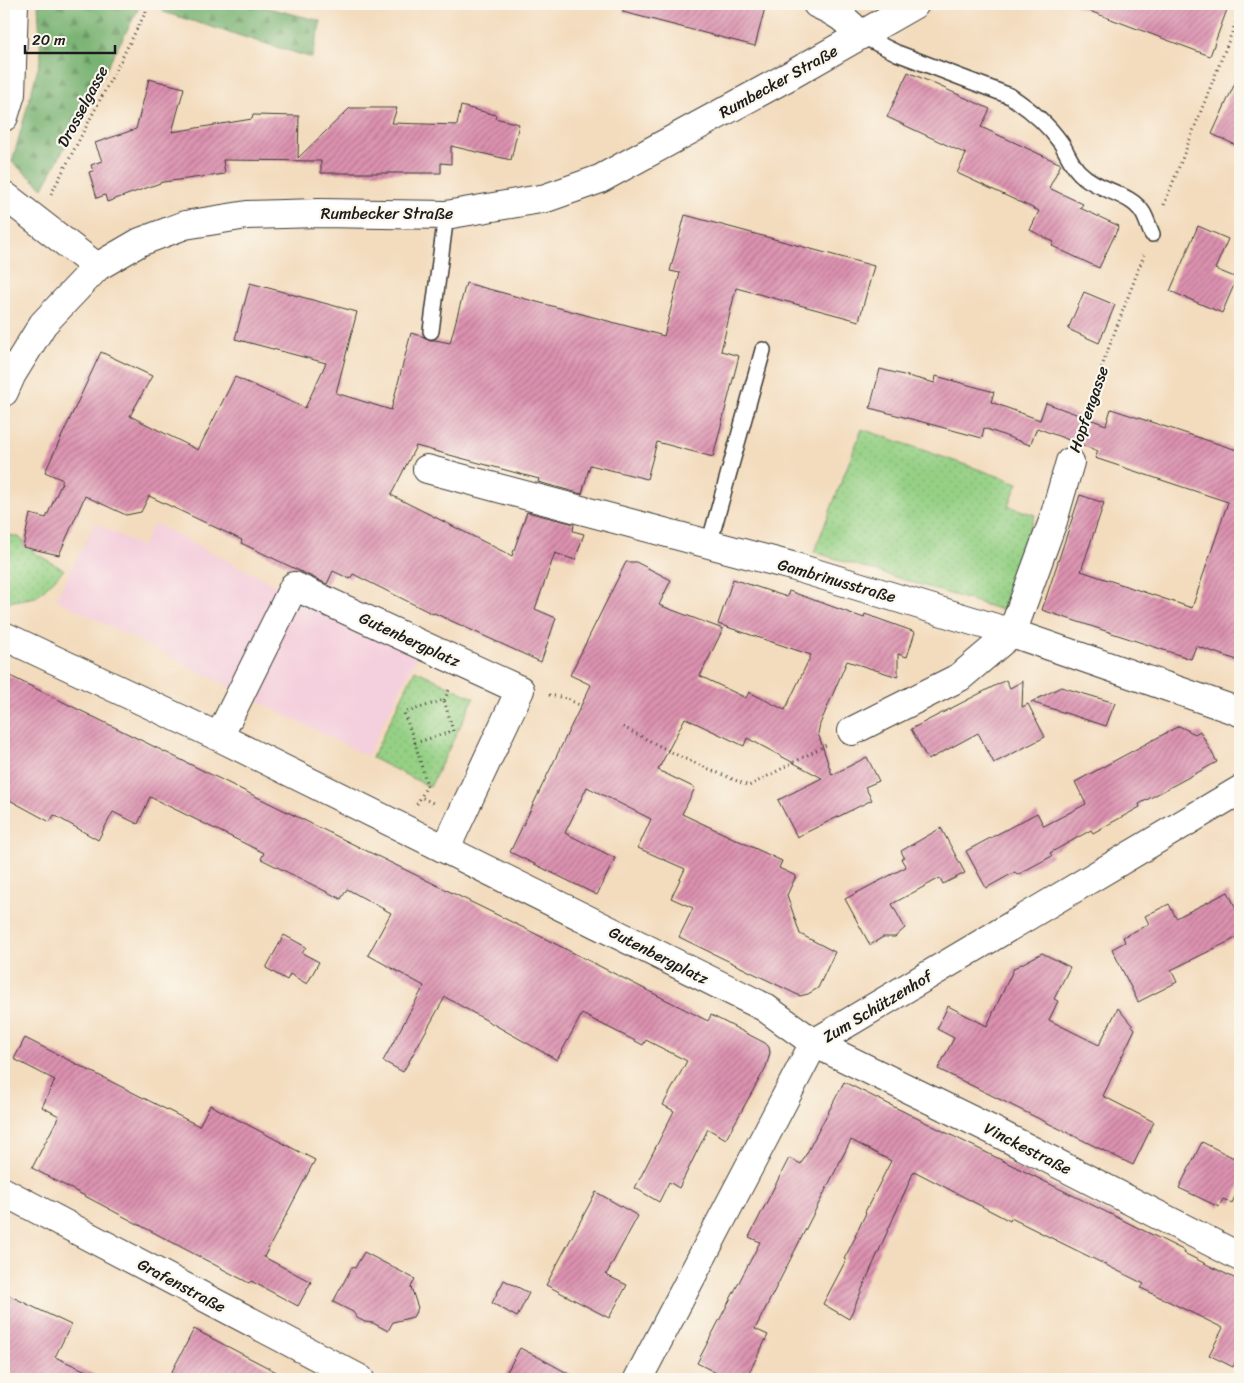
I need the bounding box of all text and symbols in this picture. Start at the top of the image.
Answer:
scale bar [25,22,115,54]
text: 20 m [32,27,66,53]
street label: Rumbecker Straße [713,37,843,126]
street label: Drosselgasse [49,60,116,152]
street label: Rumbecker Straße [321,199,453,228]
street label: Hopfengasse [1060,362,1117,456]
street label: Gambrinusstraße [774,550,899,611]
street label: Gutenbergplatz [354,603,466,676]
street label: Gutenbergplatz [604,918,714,993]
street label: Zum Schützenhof [817,961,939,1051]
street label: Vinckestraße [979,1114,1077,1183]
street label: Grafenstraße [132,1250,231,1321]

